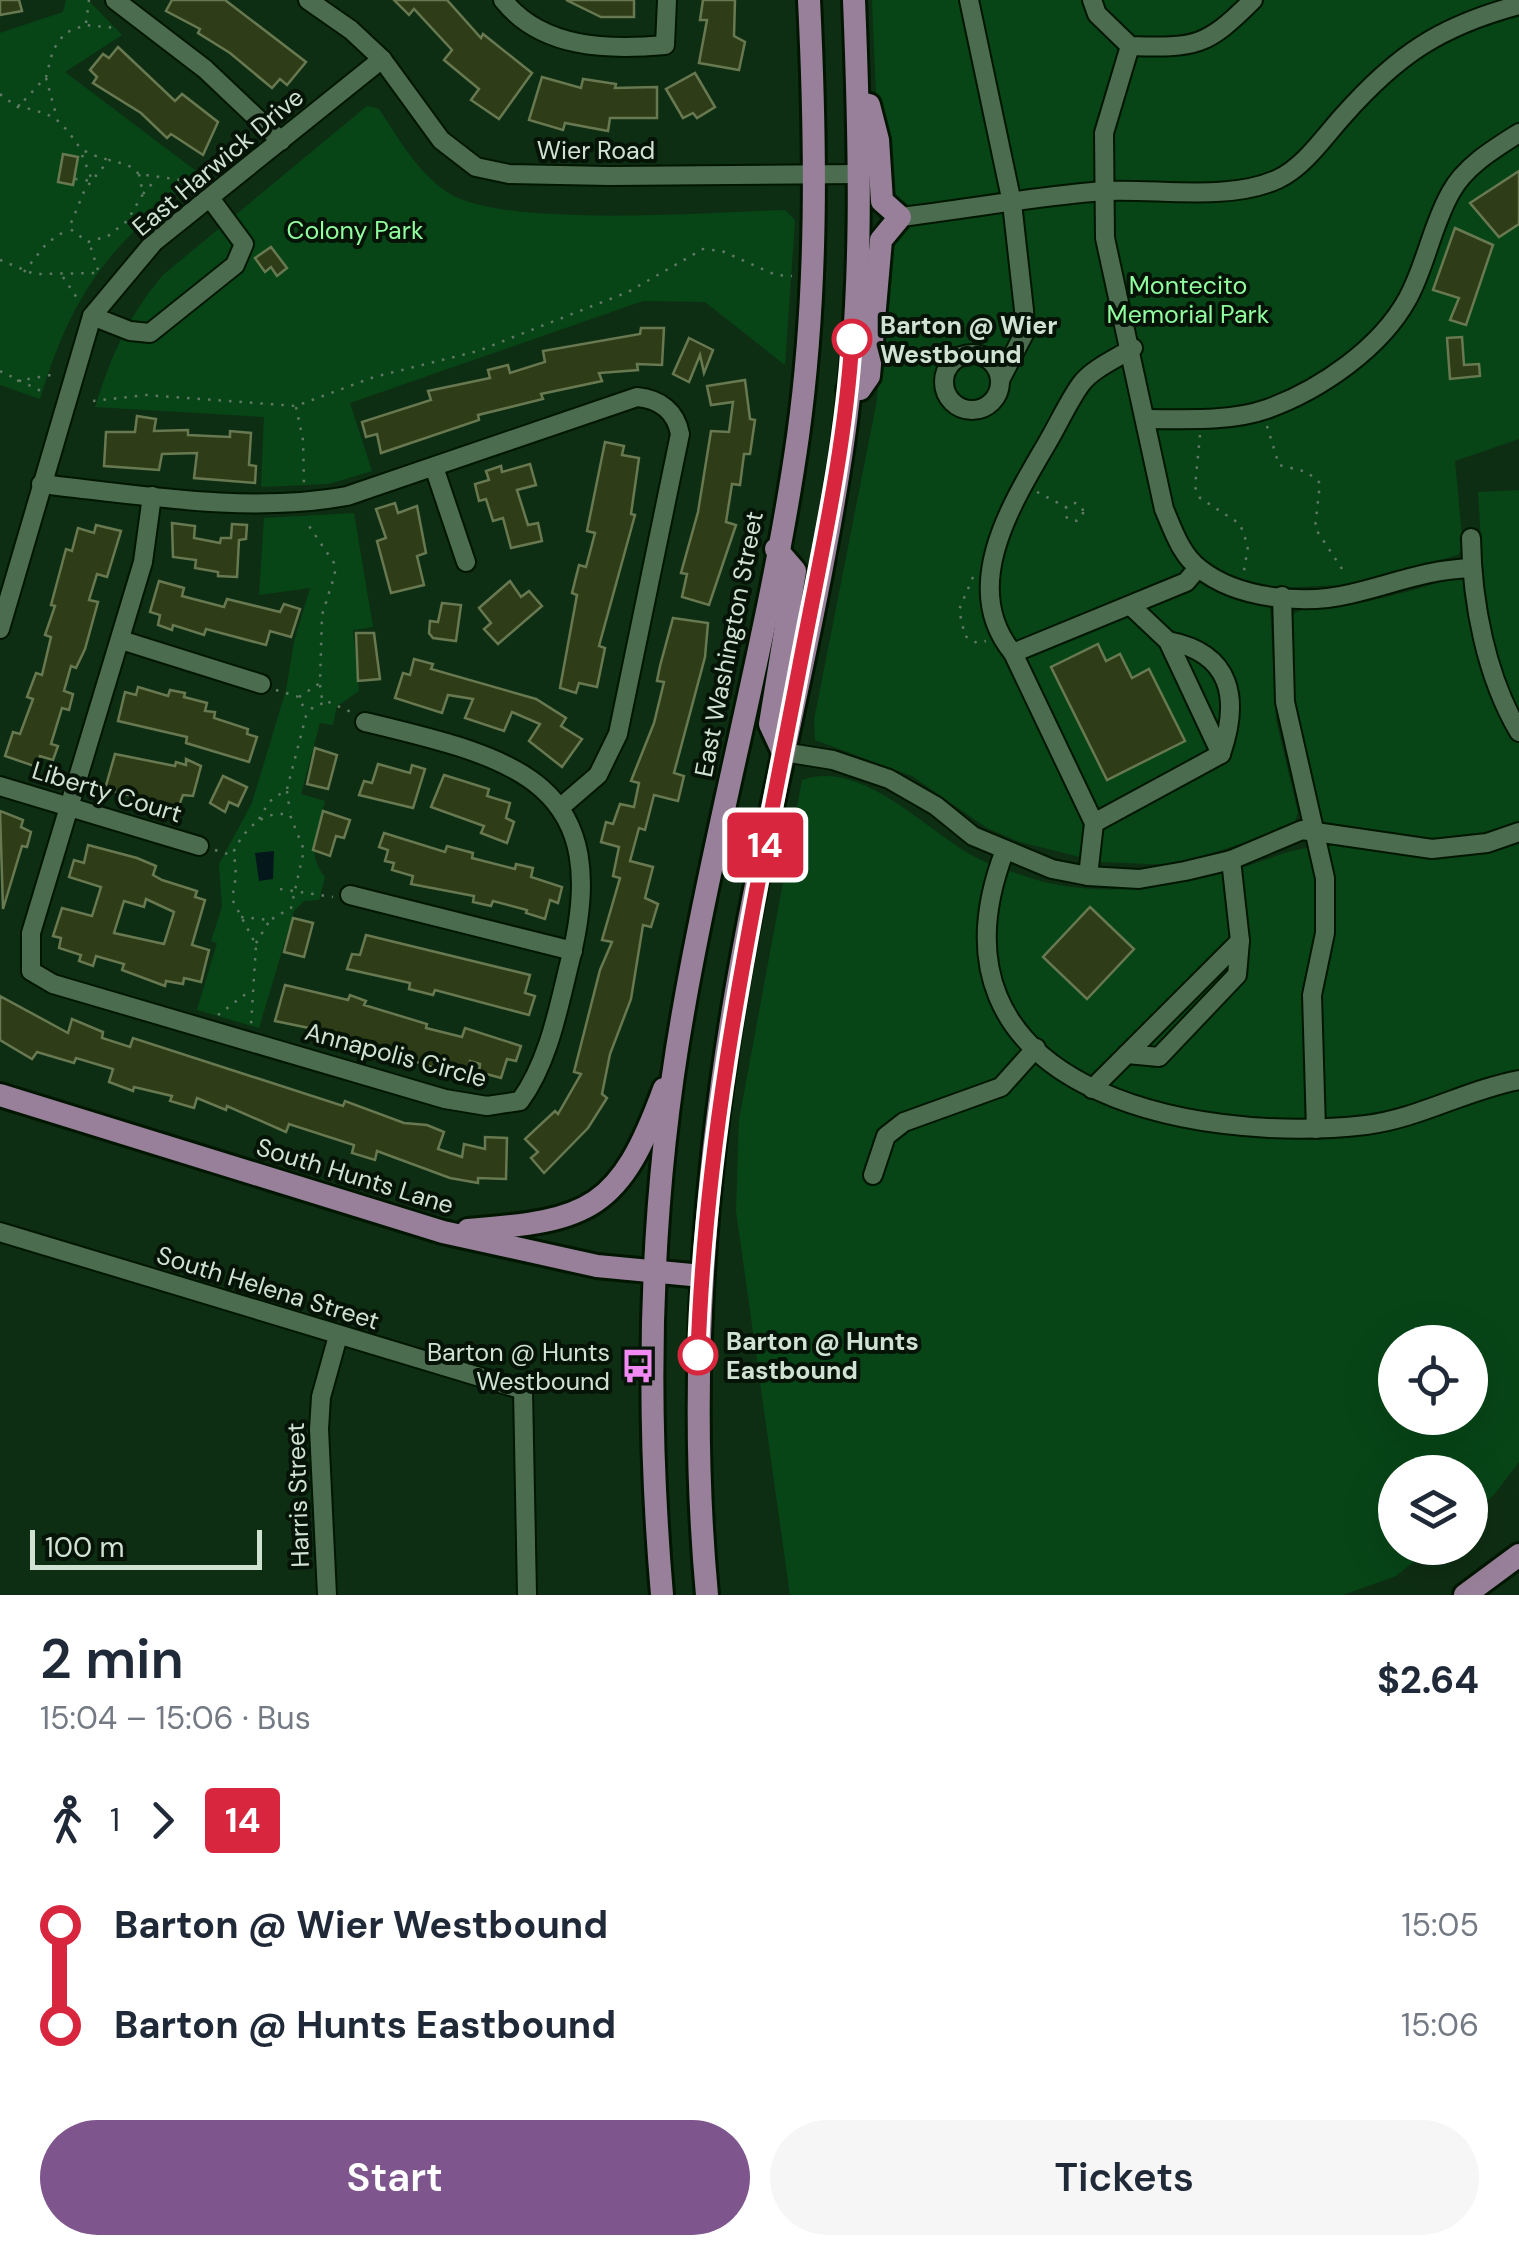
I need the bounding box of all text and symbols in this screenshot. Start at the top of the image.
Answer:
street label: East Harwick Drive [125,81,311,243]
street label: Wier Road [537,134,655,167]
park label: Colony Park [286,214,424,247]
park label: Montecito Memorial Park [1107,269,1270,331]
place label: Barton @ Wier Westbound [880,309,1057,371]
marker: Barton @ Wier Westbound [833,320,871,358]
street label: East Washington Street [687,508,771,780]
street label: Liberty Court [28,754,186,830]
line badge: 14 [720,812,810,878]
text: 14 [747,822,783,868]
street label: Annapolis Circle [301,1015,491,1095]
street label: South Hunts Lane [252,1130,458,1222]
street label: South Helena Street [153,1238,383,1338]
place label: Barton @ Hunts Eastbound [726,1325,919,1387]
map controls [1378,1325,1488,1565]
button: locate [1378,1325,1488,1435]
place label: Barton @ Hunts Westbound [427,1336,610,1398]
marker: Barton @ Hunts Eastbound [679,1336,717,1374]
bus stop icon: Barton @ Hunts Westbound [619,1347,657,1385]
street label: Harris Street [279,1422,317,1568]
button: layers [1378,1455,1488,1565]
scale bar [30,1525,262,1570]
text: 100 m [45,1529,124,1566]
text: 2 min [40,1623,184,1695]
text: $2.64 [1377,1655,1479,1705]
text: 15:04 – 15:06 · Bus [40,1697,311,1739]
icon: walk [40,1793,95,1848]
icon: forward [135,1793,190,1848]
text: 14 [225,1797,260,1843]
text: 1 [110,1799,120,1841]
text: Barton @ Wier Westbound [114,1900,608,1950]
text: 15:05 [1402,1904,1479,1946]
text: Barton @ Hunts Eastbound [114,2000,616,2050]
text: 15:06 [1401,2004,1479,2046]
button: Start [40,2120,750,2235]
button: Tickets [770,2120,1479,2235]

